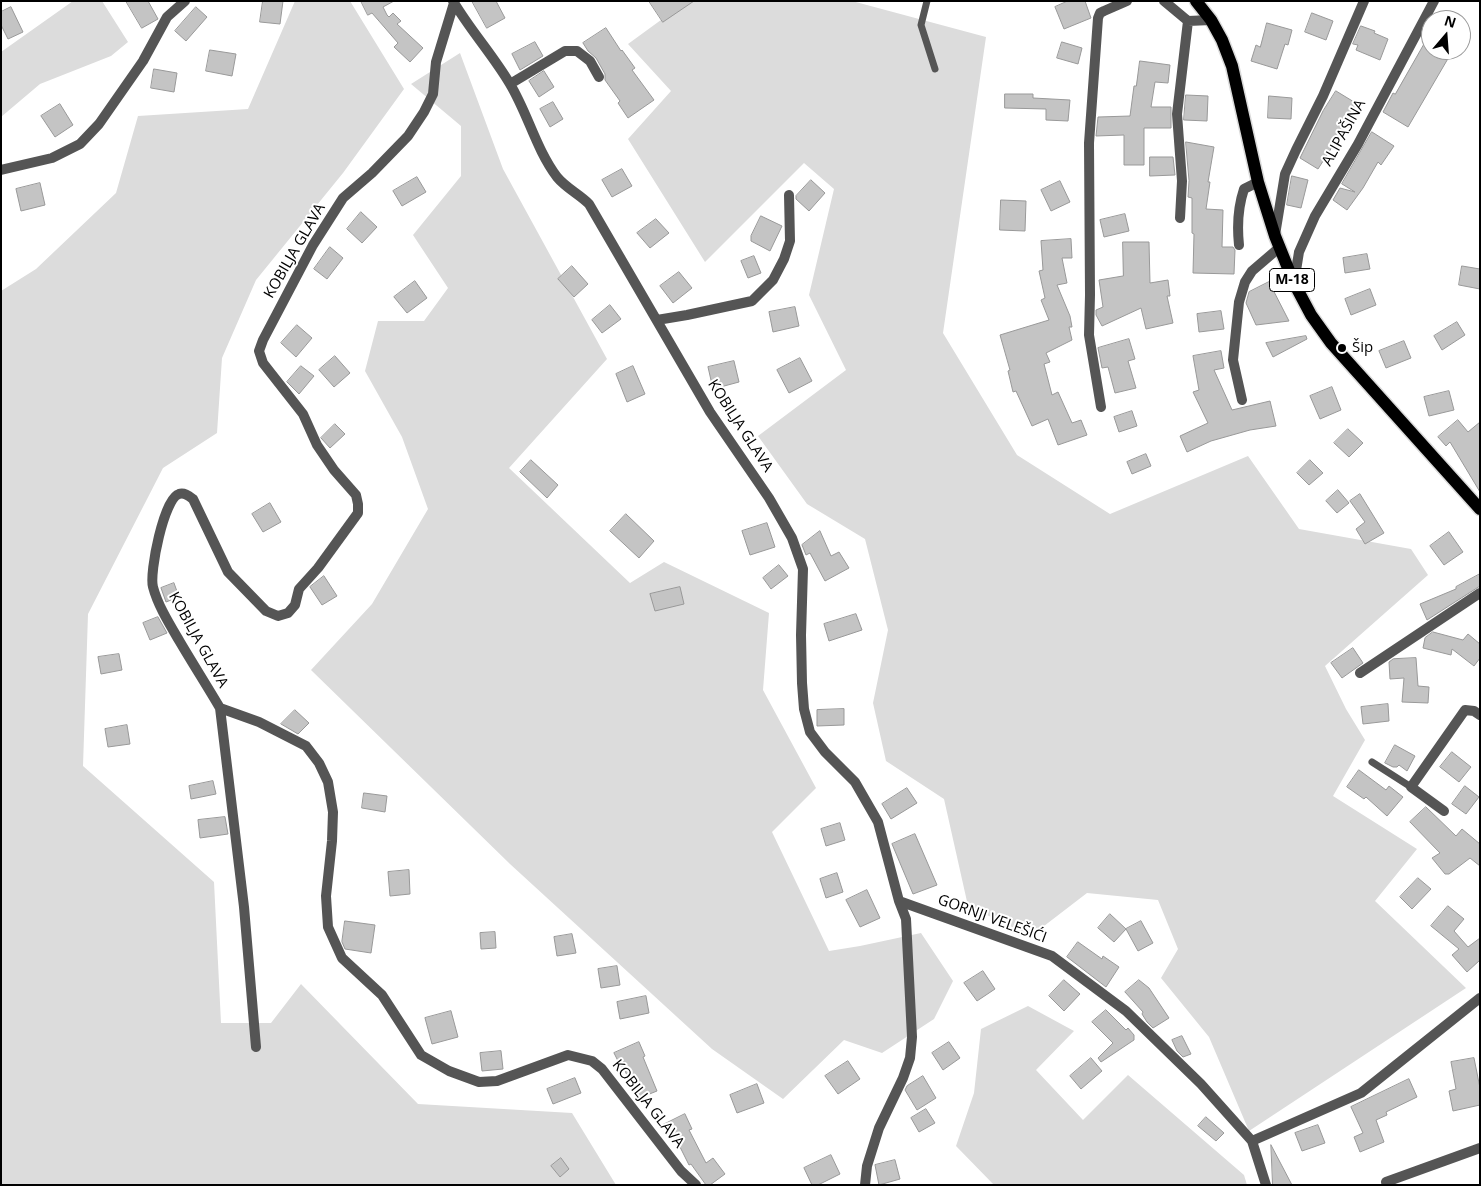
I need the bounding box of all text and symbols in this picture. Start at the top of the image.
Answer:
north arrow [1421,10,1471,60]
text: N [1442,10,1459,32]
street label: ALIPAŠINA [1318,97,1370,169]
street label: KOBILJA GLAVA [261,200,329,302]
road number: M-18 [1270,268,1314,292]
place label: Šip [1352,339,1373,357]
marker: Šip [1336,342,1348,354]
street label: KOBILJA GLAVA [703,376,777,476]
street label: KOBILJA GLAVA [164,589,232,691]
street label: GORNJI VELEŠIĆI [935,891,1049,947]
street label: KOBILJA GLAVA [608,1056,688,1152]

